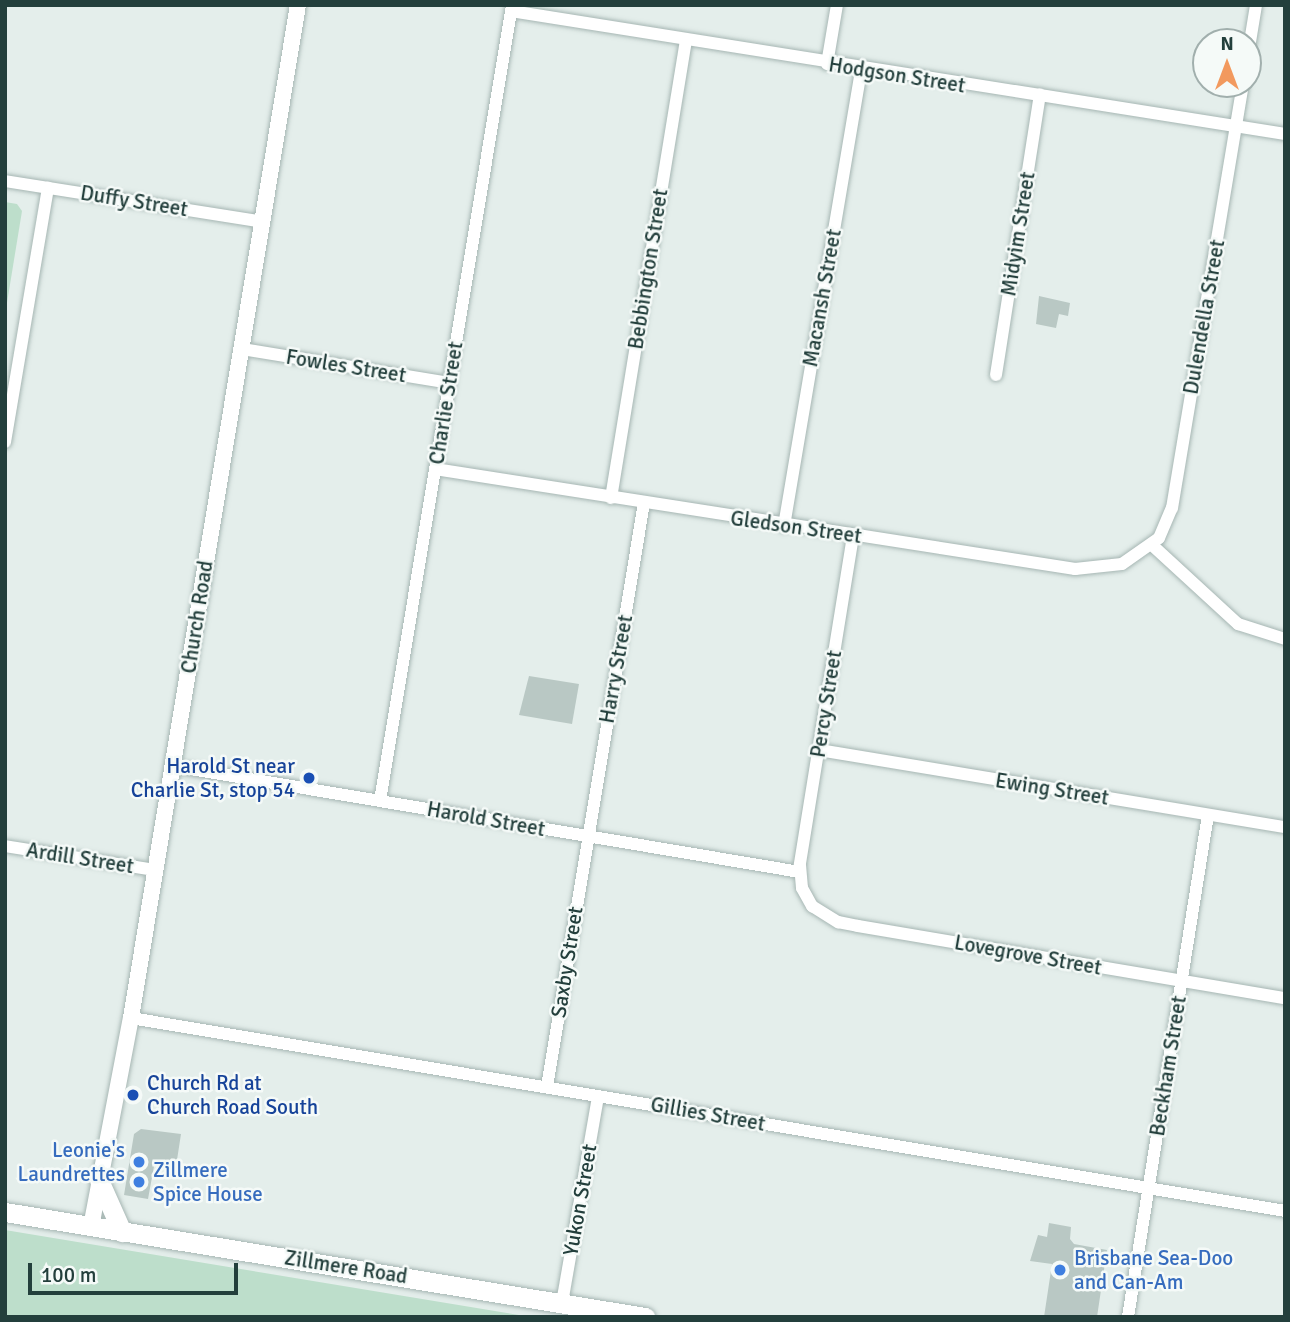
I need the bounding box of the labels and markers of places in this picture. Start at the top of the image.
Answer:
place label: Harold St near Charlie St, stop 54 [131,753,295,803]
marker: Harold St near Charlie St, stop 54 [301,770,317,786]
place label: Church Rd at Church Road South [147,1070,318,1120]
marker: Church Rd at Church Road South [125,1087,141,1103]
place label: Leonie's Laundrettes [17,1137,125,1187]
marker: Leonie's Laundrettes [131,1154,147,1170]
place label: Zillmere Spice House [153,1157,263,1207]
marker: Zillmere Spice House [131,1174,147,1190]
place label: Brisbane Sea-Doo and Can-Am [1074,1245,1233,1295]
marker: Brisbane Sea-Doo and Can-Am [1052,1262,1068,1278]

